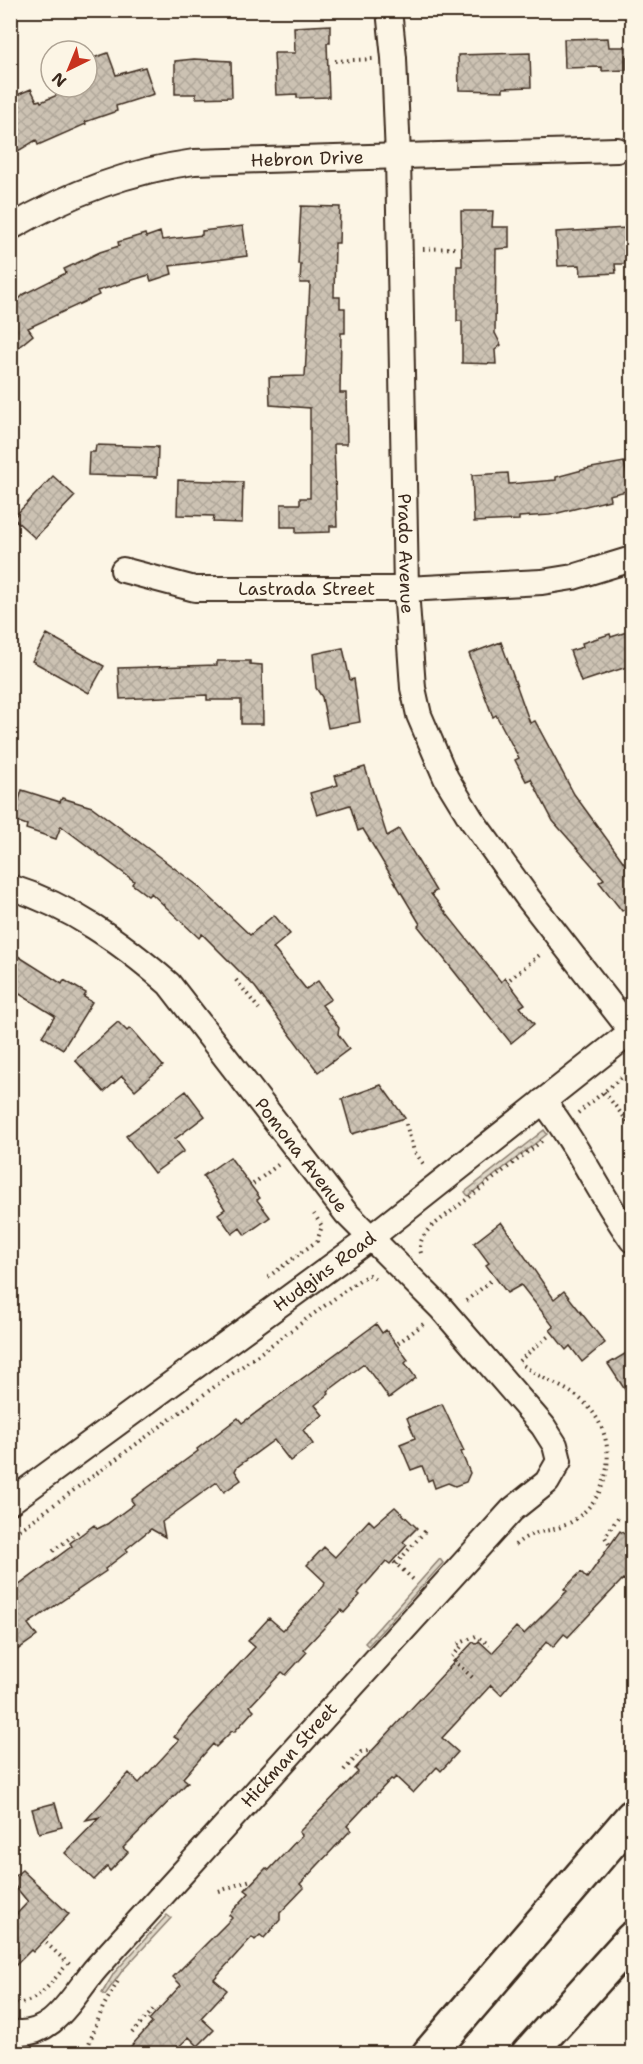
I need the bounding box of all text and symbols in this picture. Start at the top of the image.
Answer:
north arrow [39,39,99,99]
text: N [47,68,71,92]
street label: Hebron Drive [250,145,364,172]
street label: Prado Avenue [392,493,420,615]
street label: Lastrada Street [238,577,375,601]
street label: Pomona Avenue [249,1093,353,1217]
street label: Hudgins Road [268,1226,381,1317]
street label: Hickman Street [236,1697,343,1813]

